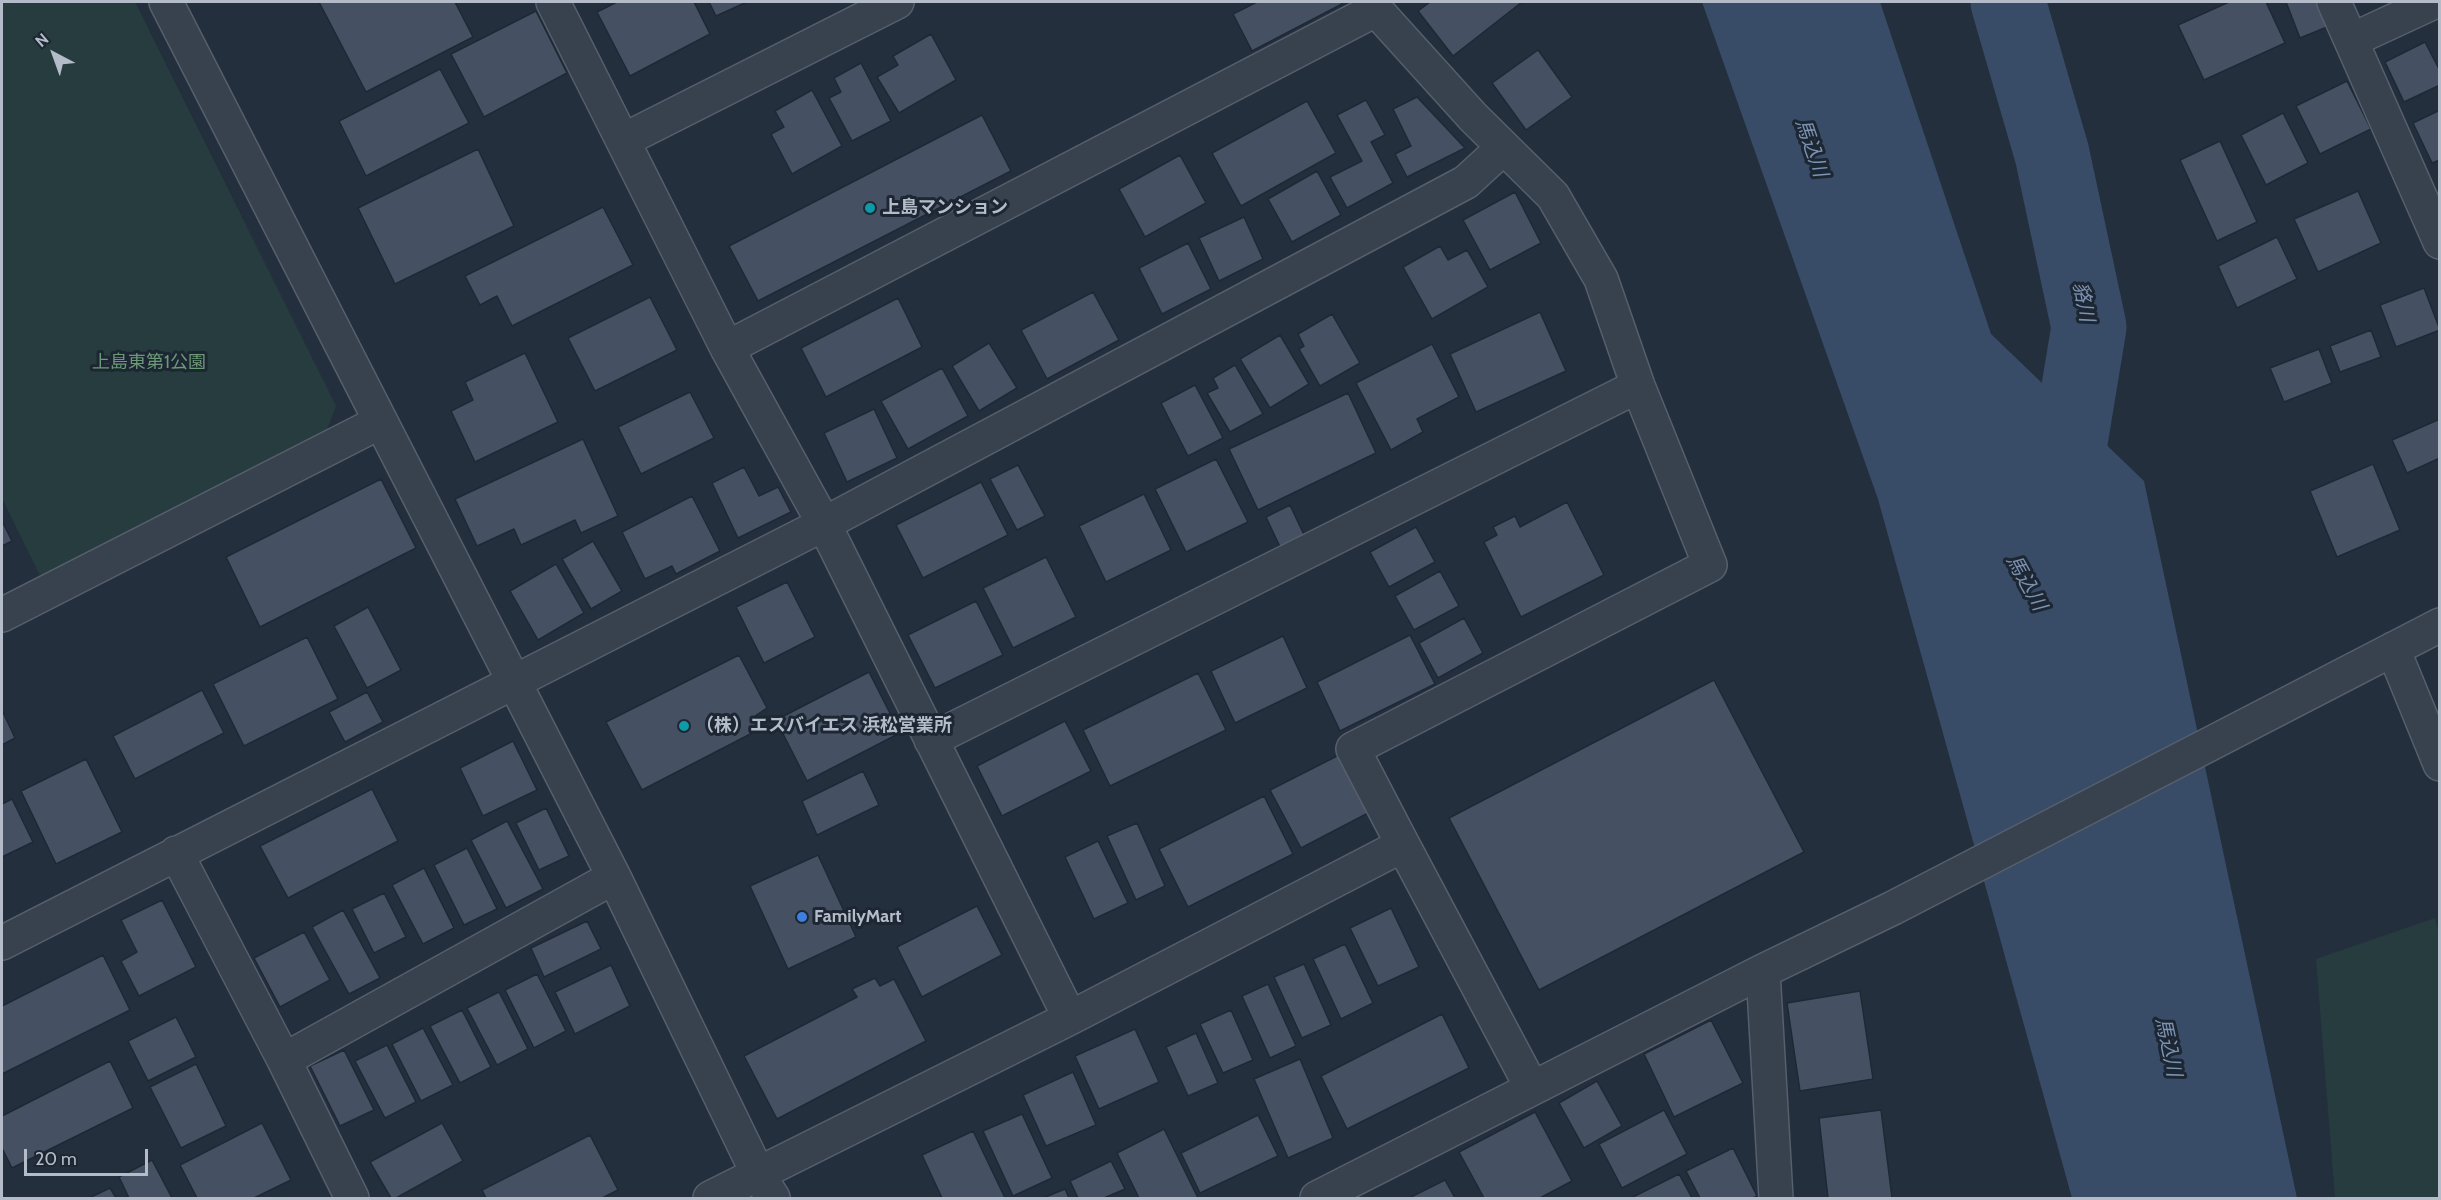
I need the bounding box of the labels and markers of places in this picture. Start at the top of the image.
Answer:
place label: 上島マンション [882,197,1008,219]
marker: 上島マンション [863,201,877,215]
place label: （株）エスバイエス 浜松営業所 [696,715,952,737]
marker: （株）エスバイエス 浜松営業所 [677,719,691,733]
place label: FamilyMart [814,906,901,928]
marker: FamilyMart [795,910,809,924]

